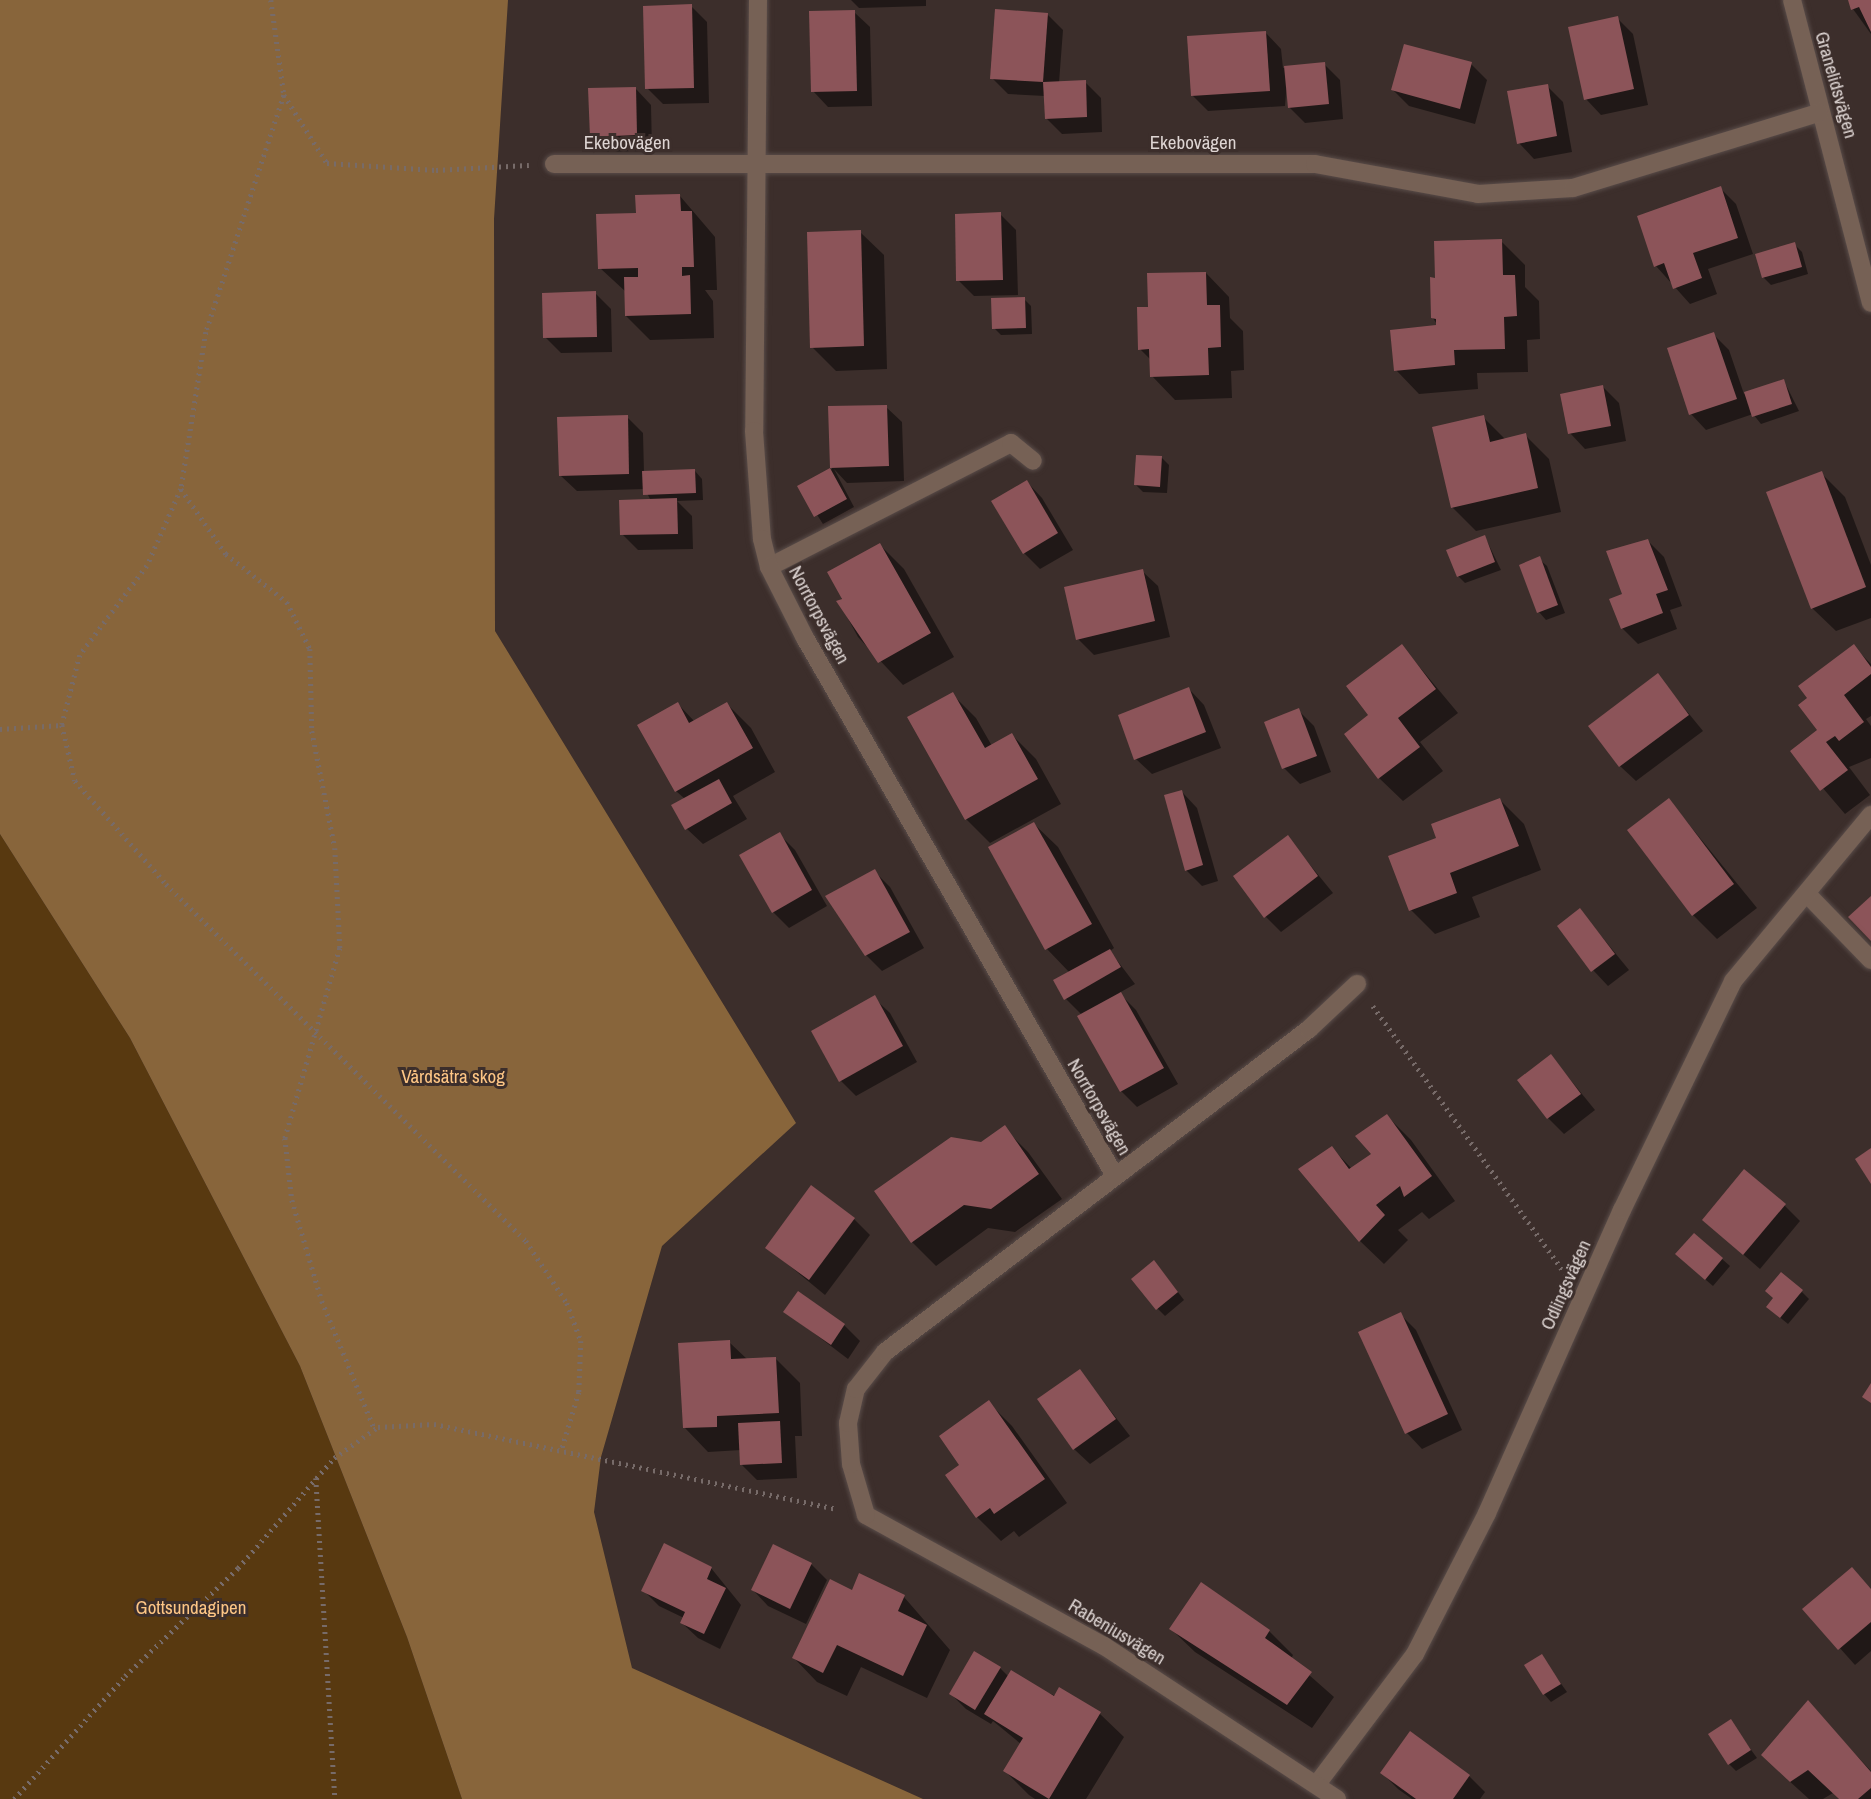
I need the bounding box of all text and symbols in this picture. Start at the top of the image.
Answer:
street label: Granelidsvägen [1810,29,1862,141]
street label: Ekebovägen [584,132,670,154]
street label: Ekebovägen [1150,132,1236,154]
street label: Norrtorpsvägen [784,562,854,668]
street label: Norrtorpsvägen [1062,1055,1136,1159]
park label: Vårdsätra skog [401,1066,505,1088]
street label: Odlingsvägen [1536,1236,1596,1334]
street label: Rabeniusvägen [1064,1594,1170,1670]
park label: Gottsundagipen [136,1597,246,1619]

